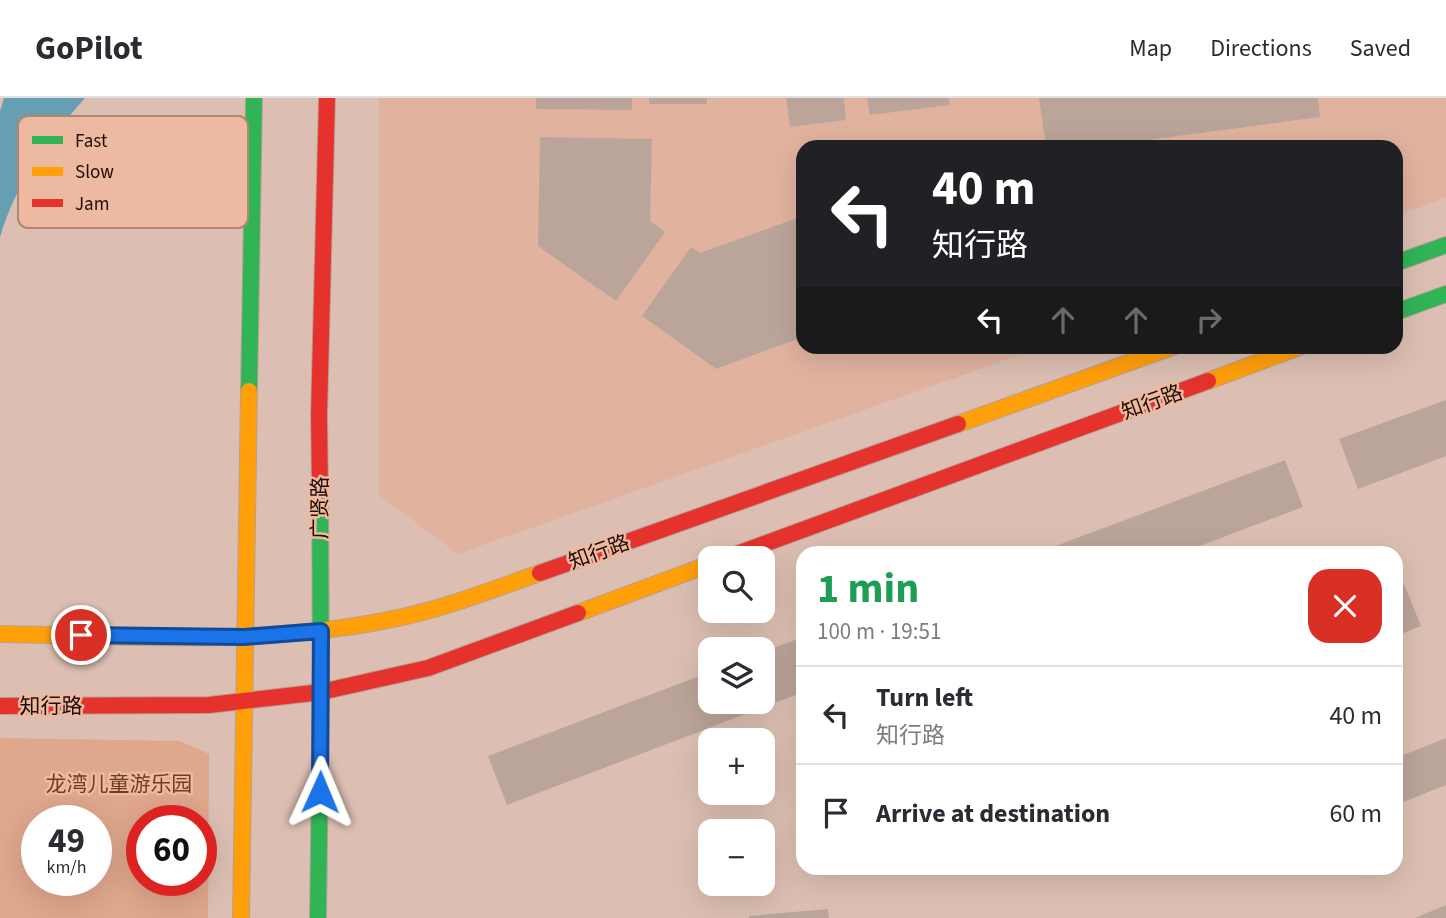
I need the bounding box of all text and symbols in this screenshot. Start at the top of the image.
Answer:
text: GoPilot [35,25,143,72]
text: Map [1129,31,1172,66]
text: Directions [1210,31,1312,66]
text: Saved [1350,31,1411,66]
legend [18,116,248,228]
text: Fast [75,128,108,155]
text: 40 m [932,154,1036,224]
text: Slow [75,159,114,186]
icon: left [817,168,908,259]
text: Jam [75,191,109,218]
text: 知行路 [932,223,1028,269]
icon: left [971,301,1009,339]
icon: ahead [1044,301,1082,339]
icon: ahead [1117,301,1155,339]
icon: right [1190,301,1228,339]
street label: 知行路 [1117,377,1187,427]
street label: 广贤路 [305,477,335,540]
street label: 知行路 [564,527,634,577]
map controls [698,546,775,896]
button: search [698,546,775,623]
text: 1 min [817,559,919,619]
button: close [1308,569,1382,643]
pin [51,605,111,665]
text: 100 m · 19:51 [817,615,941,648]
icon: arrive [62,616,100,654]
button: layers [698,637,775,714]
text: Turn left [876,679,973,716]
street label: 知行路 [20,691,83,721]
icon: left [817,696,855,734]
text: 40 m [1329,697,1382,734]
text: 知行路 [876,719,945,752]
button: + [698,728,775,805]
position arrow [283,755,357,829]
park label: 龙湾儿童游乐园 [46,769,193,799]
icon: arrive [817,794,855,832]
text: Arrive at destination [876,795,1110,832]
text: 60 m [1329,795,1382,832]
speed limit sign: 60 [126,805,217,896]
text: 49 [48,816,85,866]
button: − [698,819,775,896]
text: km/h [47,855,86,880]

